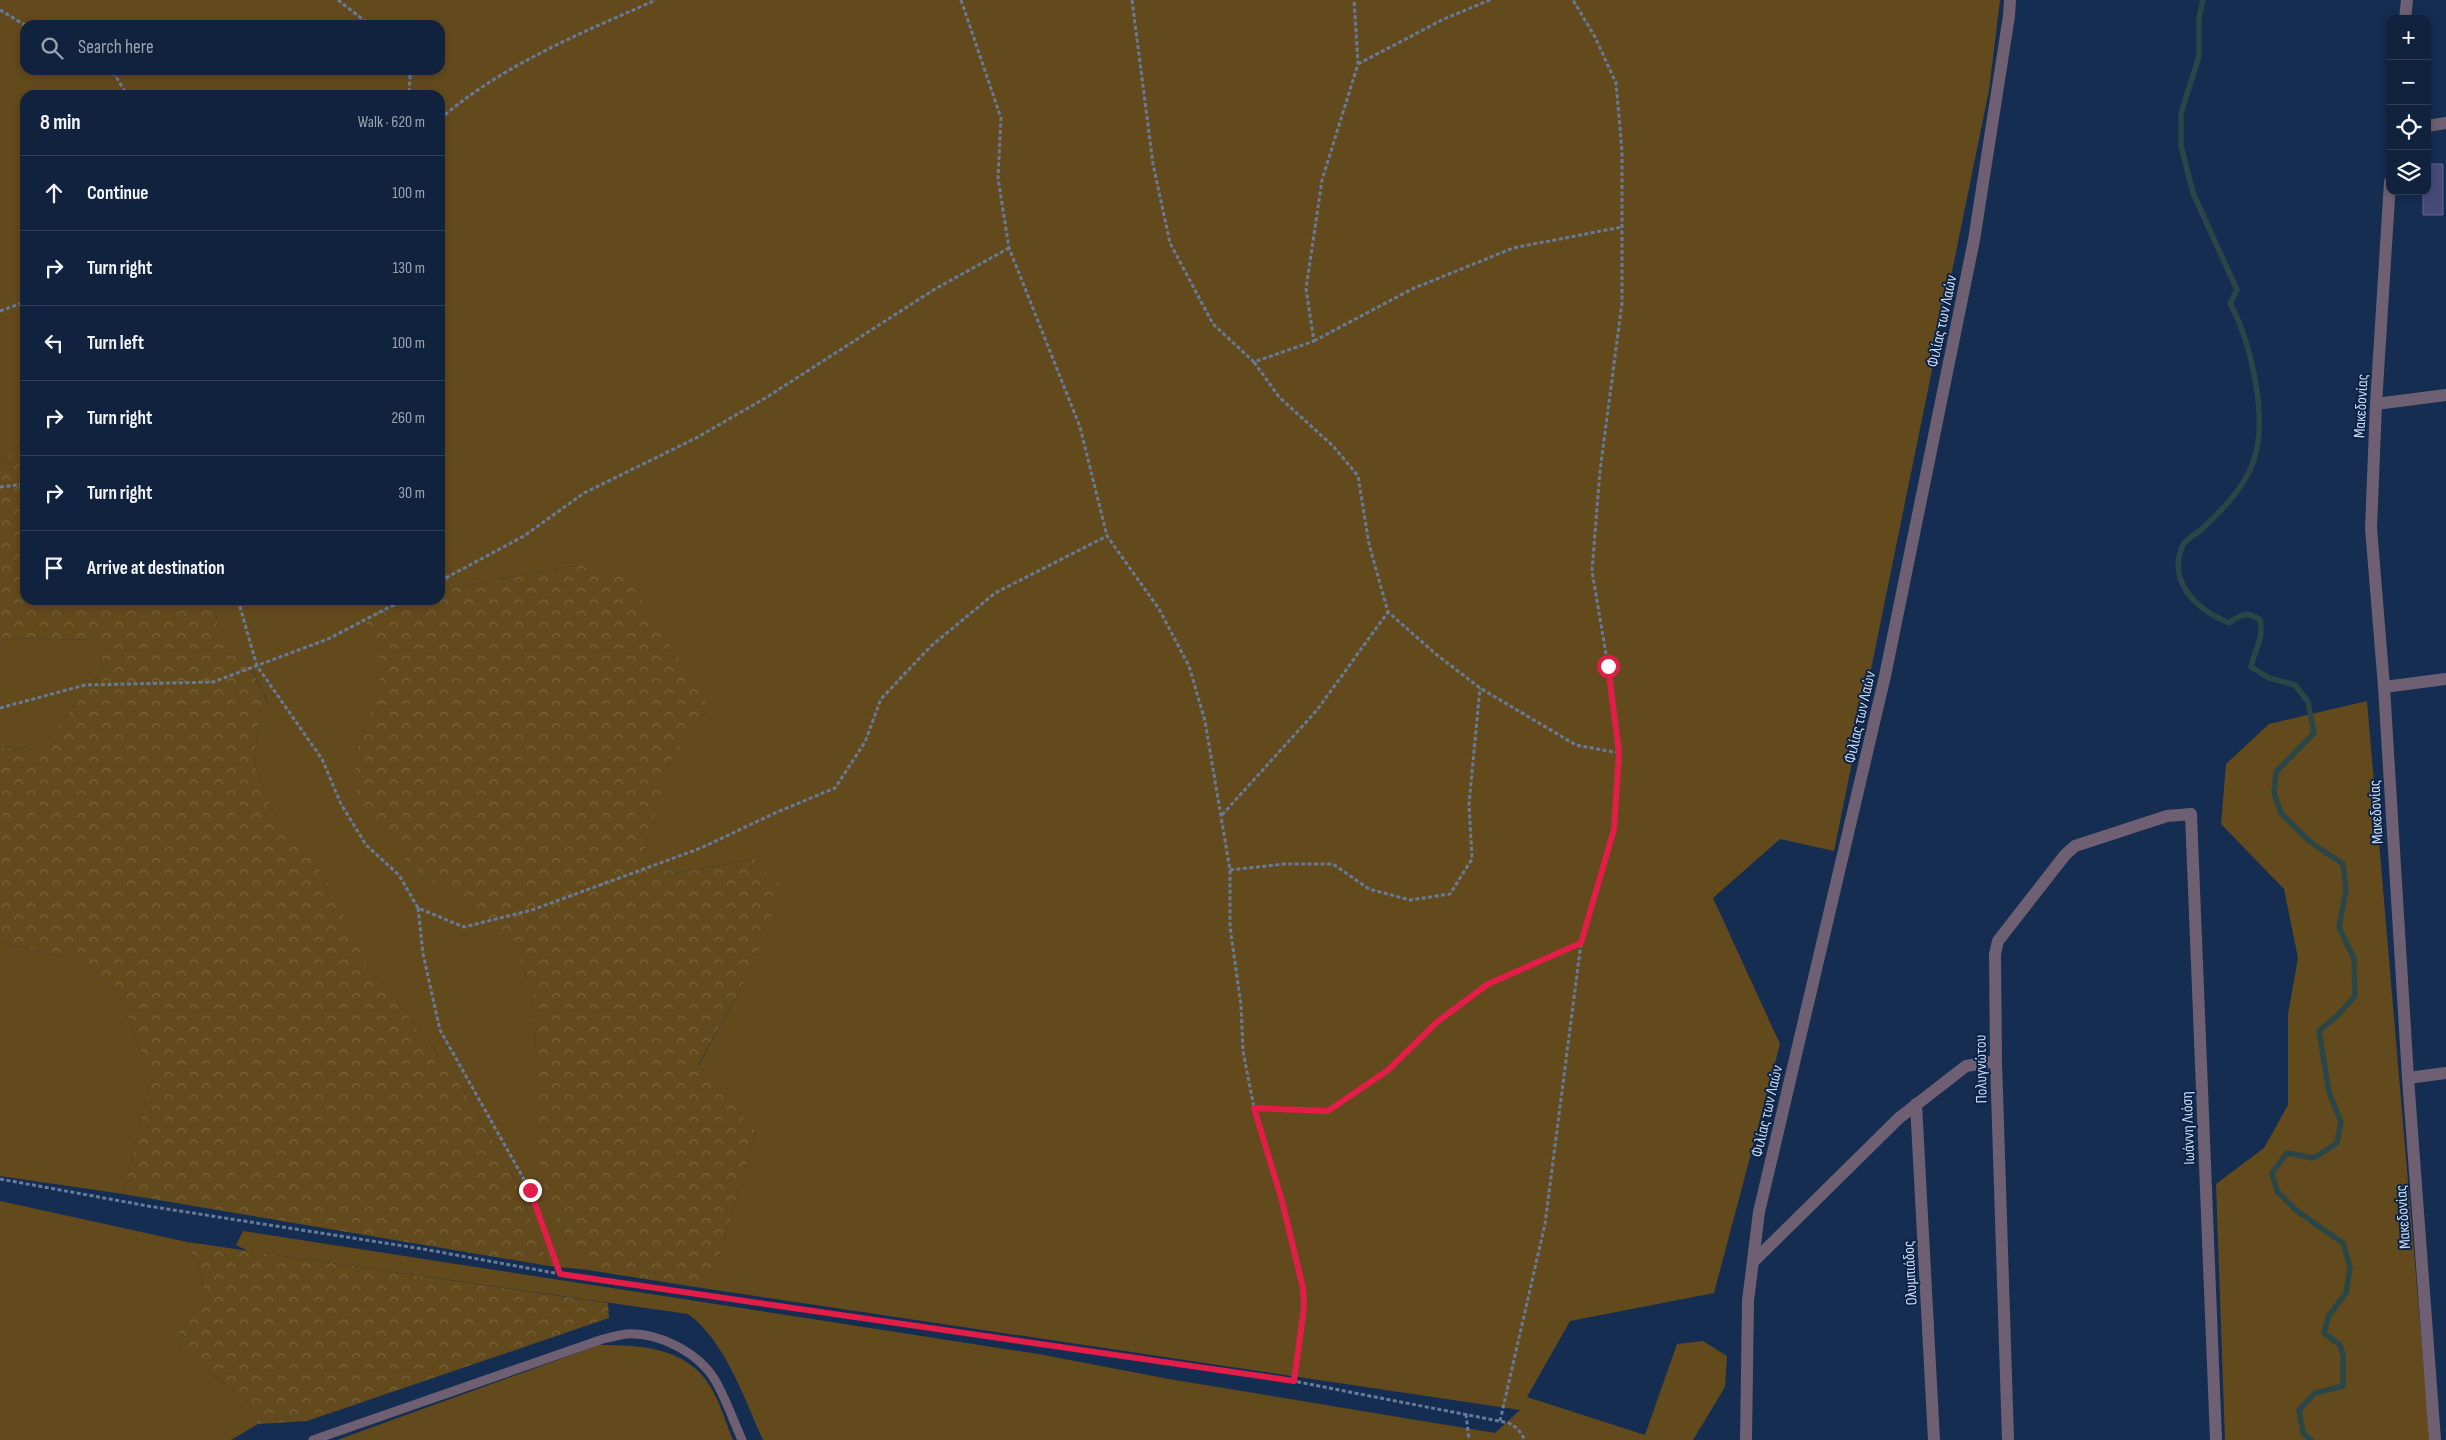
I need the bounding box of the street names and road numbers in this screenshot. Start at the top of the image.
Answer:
street label: Φιλίας των Λαών [1923,273,1962,369]
street label: Μακεδονίας [2350,374,2373,439]
street label: Φιλίας των Λαών [1841,670,1880,765]
street label: Μακεδονίας [2365,779,2388,844]
street label: Πολυγνώτου [1971,1034,1992,1103]
street label: Φιλίας των Λαών [1748,1064,1787,1159]
street label: Ιωάννη Λιόση [2178,1091,2199,1165]
street label: Μακεδονίας [2392,1184,2415,1250]
street label: Ολυμπιάδος [1899,1240,1922,1306]

